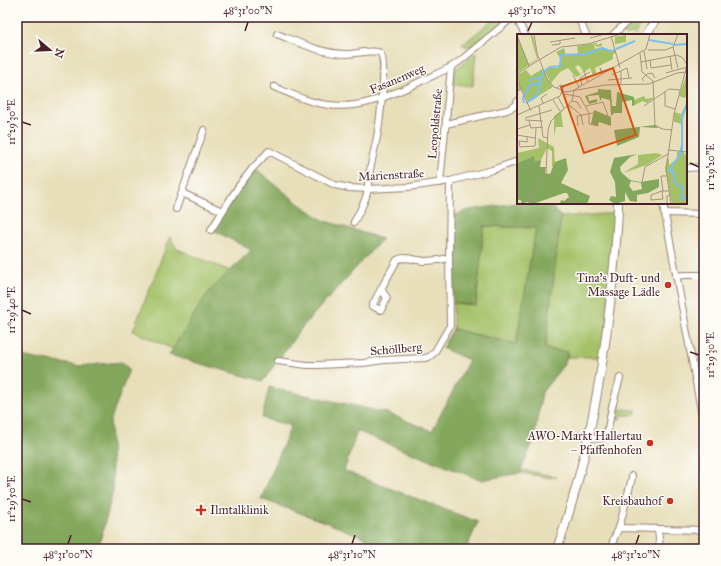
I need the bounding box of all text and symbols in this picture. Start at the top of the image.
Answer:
text: 48°31'00"N [223,5,273,17]
text: 48°31'10"N [508,5,556,17]
north arrow [30,30,70,70]
inset map [517,34,687,204]
text: N [51,47,67,60]
street label: Fasanenweg [367,61,427,98]
street label: Leopoldstraße [425,88,445,160]
text: 11°29'30"E [6,99,18,145]
text: 11°29'20"E [705,144,717,190]
street label: Marienstraße [358,166,424,184]
place label: Tina's Duft- und Massage Lädle [576,271,660,300]
marker: Tina's Duft- und Massage Lädle [663,280,673,290]
text: 11°29'40"E [6,286,18,334]
text: 11°29'30"E [705,332,717,378]
street label: Schöllberg [369,340,423,359]
place label: AWO-Markt Hallertau – Pfaffenhofen [527,429,643,457]
marker: AWO-Markt Hallertau – Pfaffenhofen [645,438,655,448]
text: 11°29'50"E [6,476,18,522]
place label: Kreisbauhof [602,494,664,508]
marker: Kreisbauhof [665,496,675,506]
place label: Ilmtalklinik [210,503,269,517]
marker: Ilmtalklinik [195,504,207,516]
text: 48°31'00"N [43,549,93,561]
text: 48°31'10"N [328,549,376,561]
text: 48°31'20"N [612,549,661,561]

